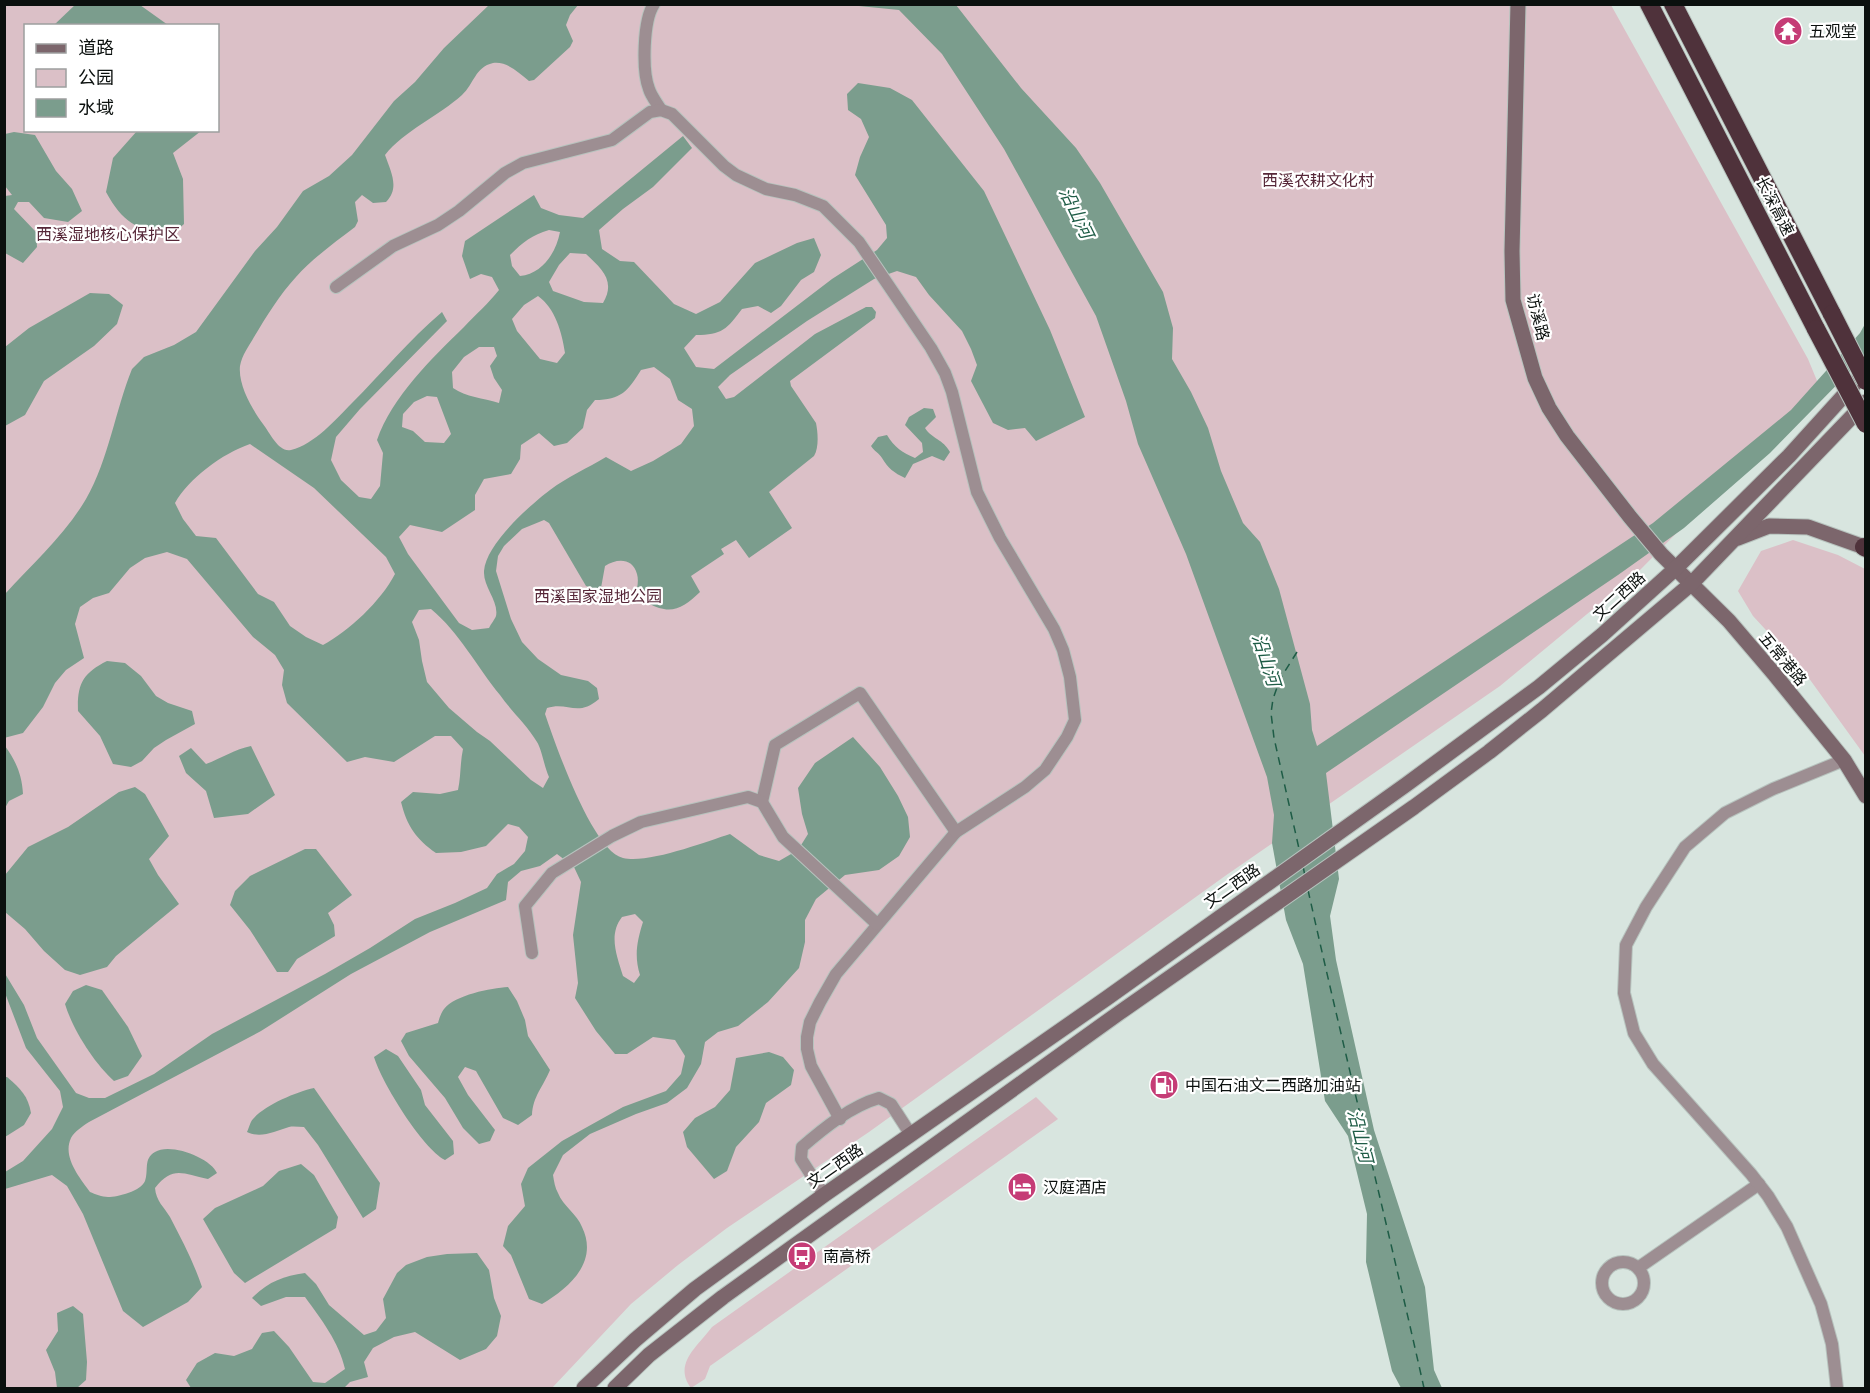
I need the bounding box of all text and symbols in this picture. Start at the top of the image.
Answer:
temple icon: 五观堂 [1772,15,1804,47]
place label: 五观堂 [1809,22,1857,41]
legend [24,24,219,132]
text: 道路 [78,37,114,59]
text: 公园 [78,67,114,89]
text: 水域 [78,97,114,119]
park label: 西溪农耕文化村 [1262,171,1374,190]
street label: 长深高速 [1752,173,1798,239]
water label: 沿山河 [1054,184,1099,245]
park label: 西溪湿地核心保护区 [36,225,180,244]
street label: 访溪路 [1523,291,1553,343]
street label: 文二西路 [1589,568,1649,624]
park label: 西溪国家湿地公园 [534,587,662,606]
street label: 五常港路 [1755,628,1811,690]
water label: 沿山河 [1247,631,1286,692]
street label: 文二西路 [1200,860,1264,912]
fuel station icon: 中国石油文二西路加油站 [1148,1069,1180,1101]
place label: 中国石油文二西路加油站 [1185,1076,1361,1095]
water label: 沿山河 [1343,1107,1378,1168]
street label: 文二西路 [803,1140,867,1192]
hotel icon: 汉庭酒店 [1006,1171,1038,1203]
place label: 汉庭酒店 [1043,1178,1107,1197]
bus stop icon: 南高桥 [786,1240,818,1272]
place label: 南高桥 [823,1247,871,1266]

